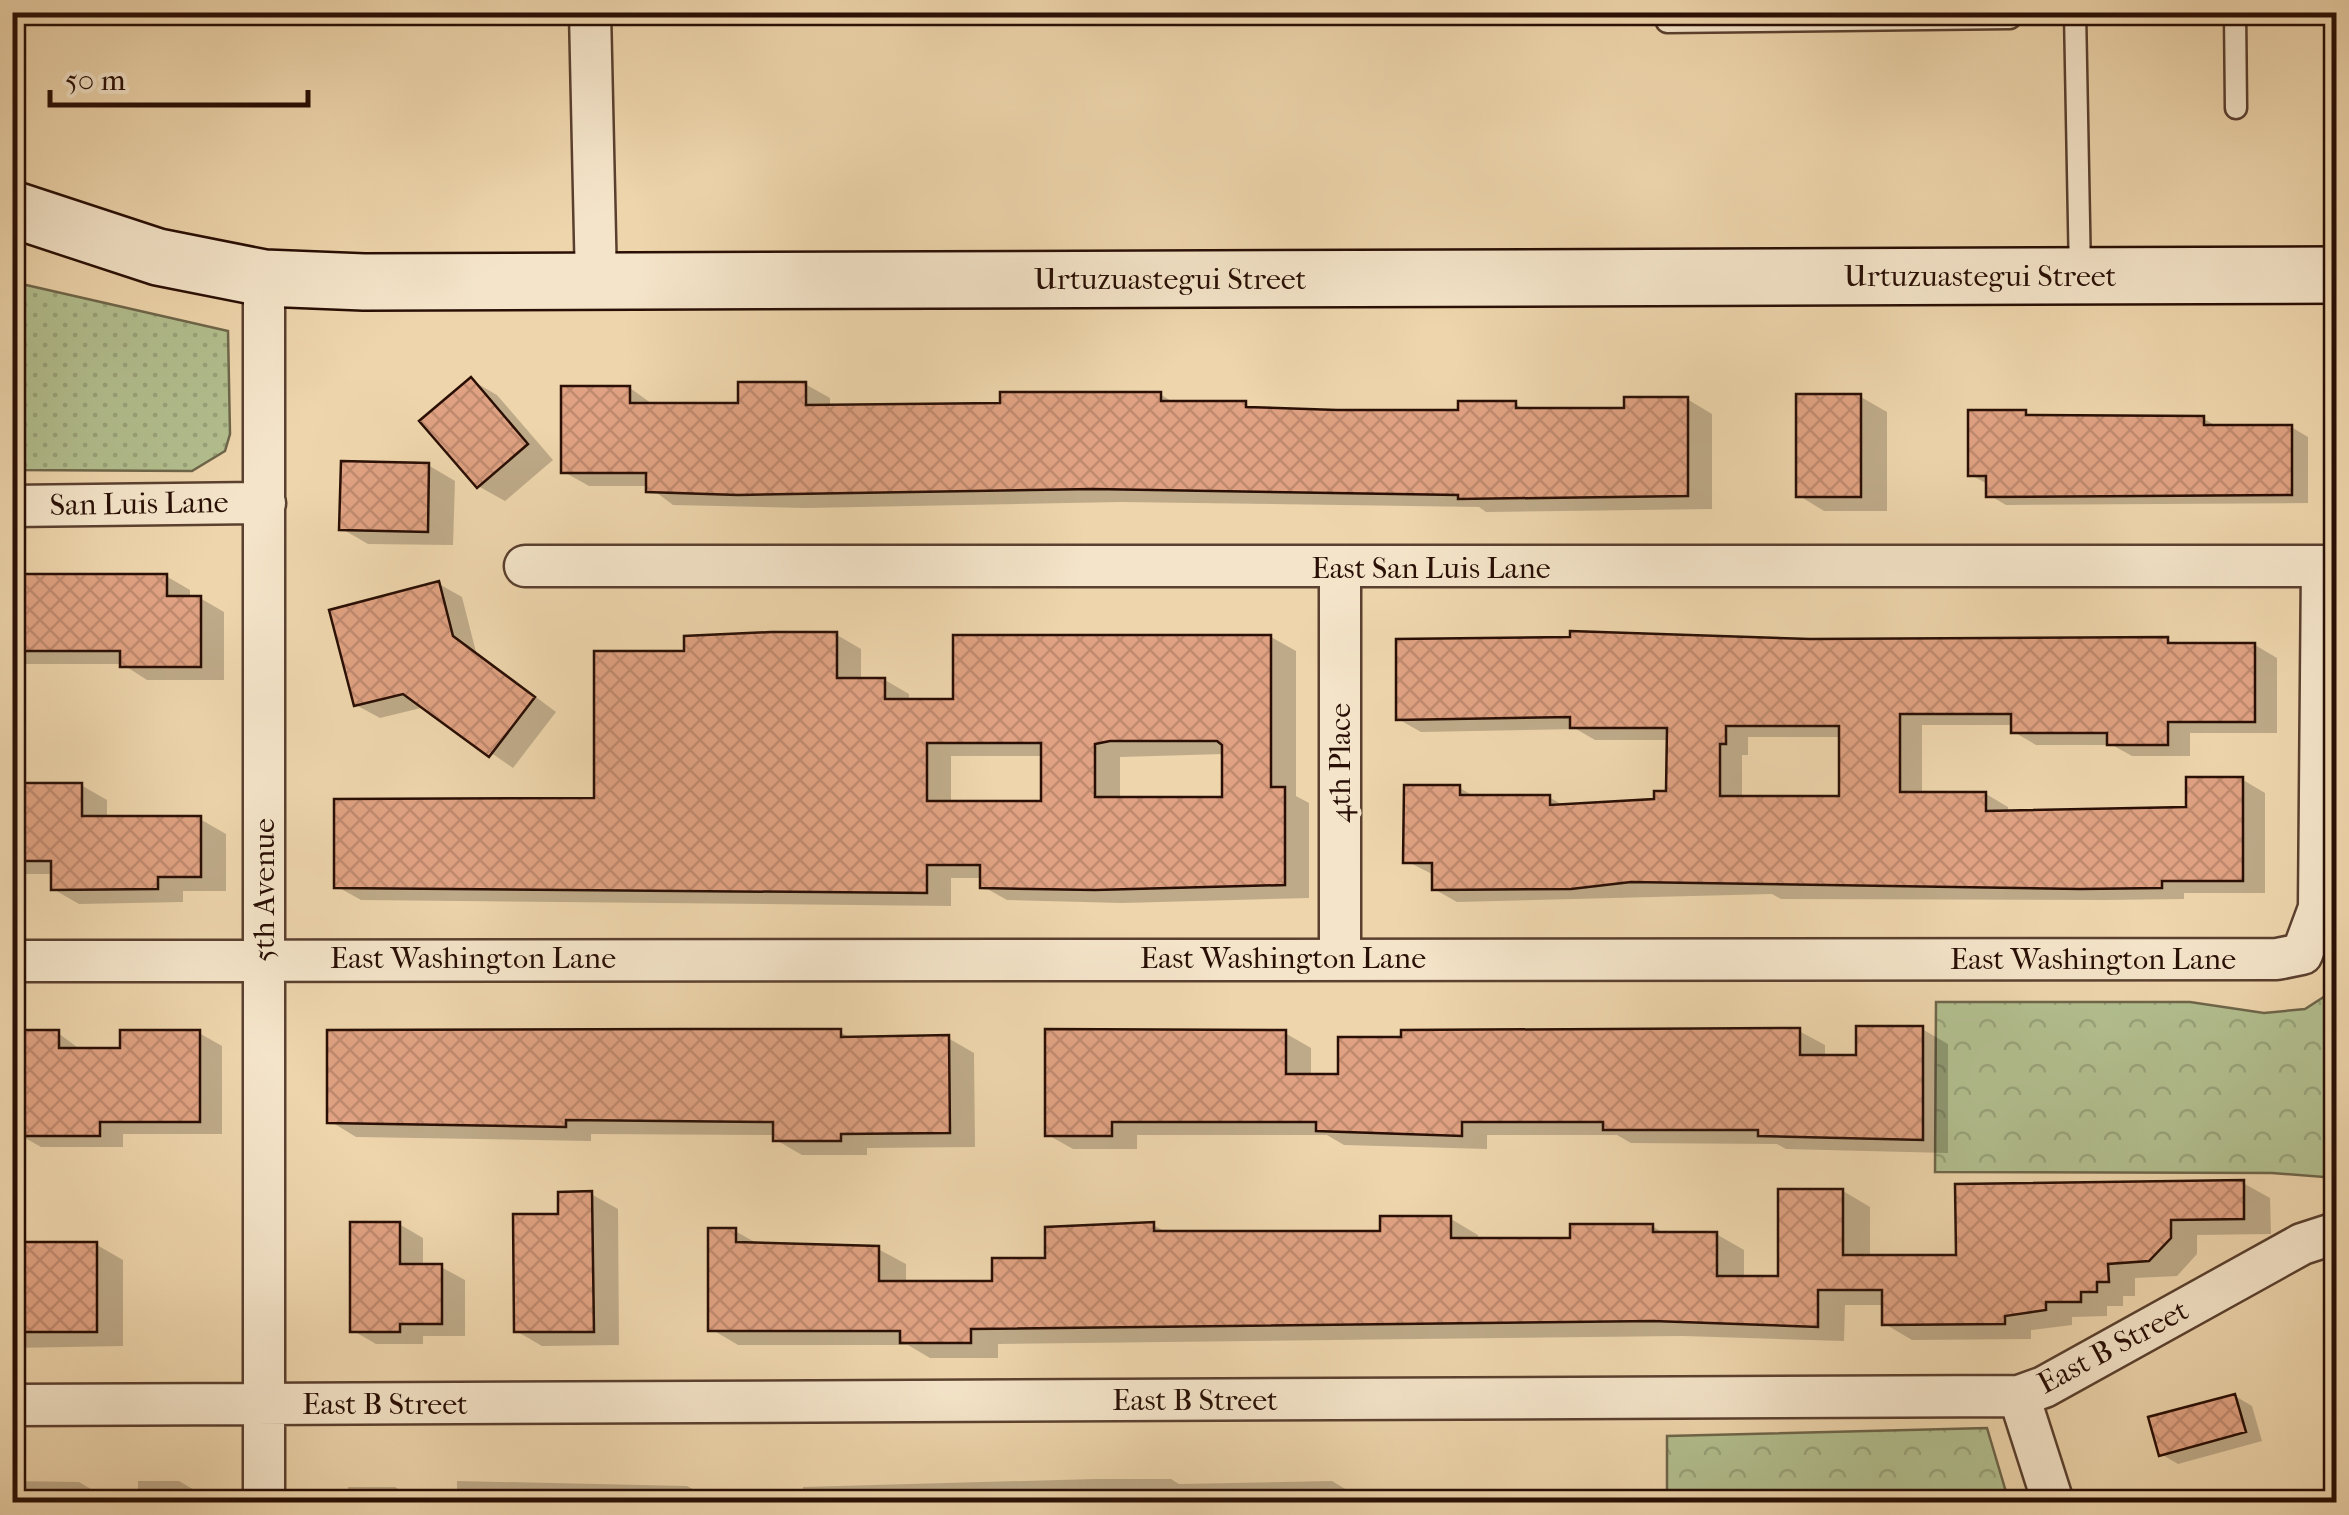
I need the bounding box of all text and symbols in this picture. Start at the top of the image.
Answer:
scale bar [50,45,308,107]
text: 50 m [65,63,126,98]
street label: Urtuzuastegui Street [1844,259,2117,294]
street label: Urtuzuastegui Street [1034,262,1307,297]
street label: San Luis Lane [49,485,229,523]
street label: East San Luis Lane [1311,551,1551,586]
street label: 4th Place [1323,703,1358,823]
street label: 5th Avenue [247,818,282,962]
street label: East Washington Lane [330,941,616,976]
street label: East Washington Lane [1140,941,1426,976]
street label: East Washington Lane [1950,942,2236,977]
street label: East B Street [2032,1293,2195,1401]
street label: East B Street [1112,1383,1278,1418]
street label: East B Street [302,1387,468,1422]

